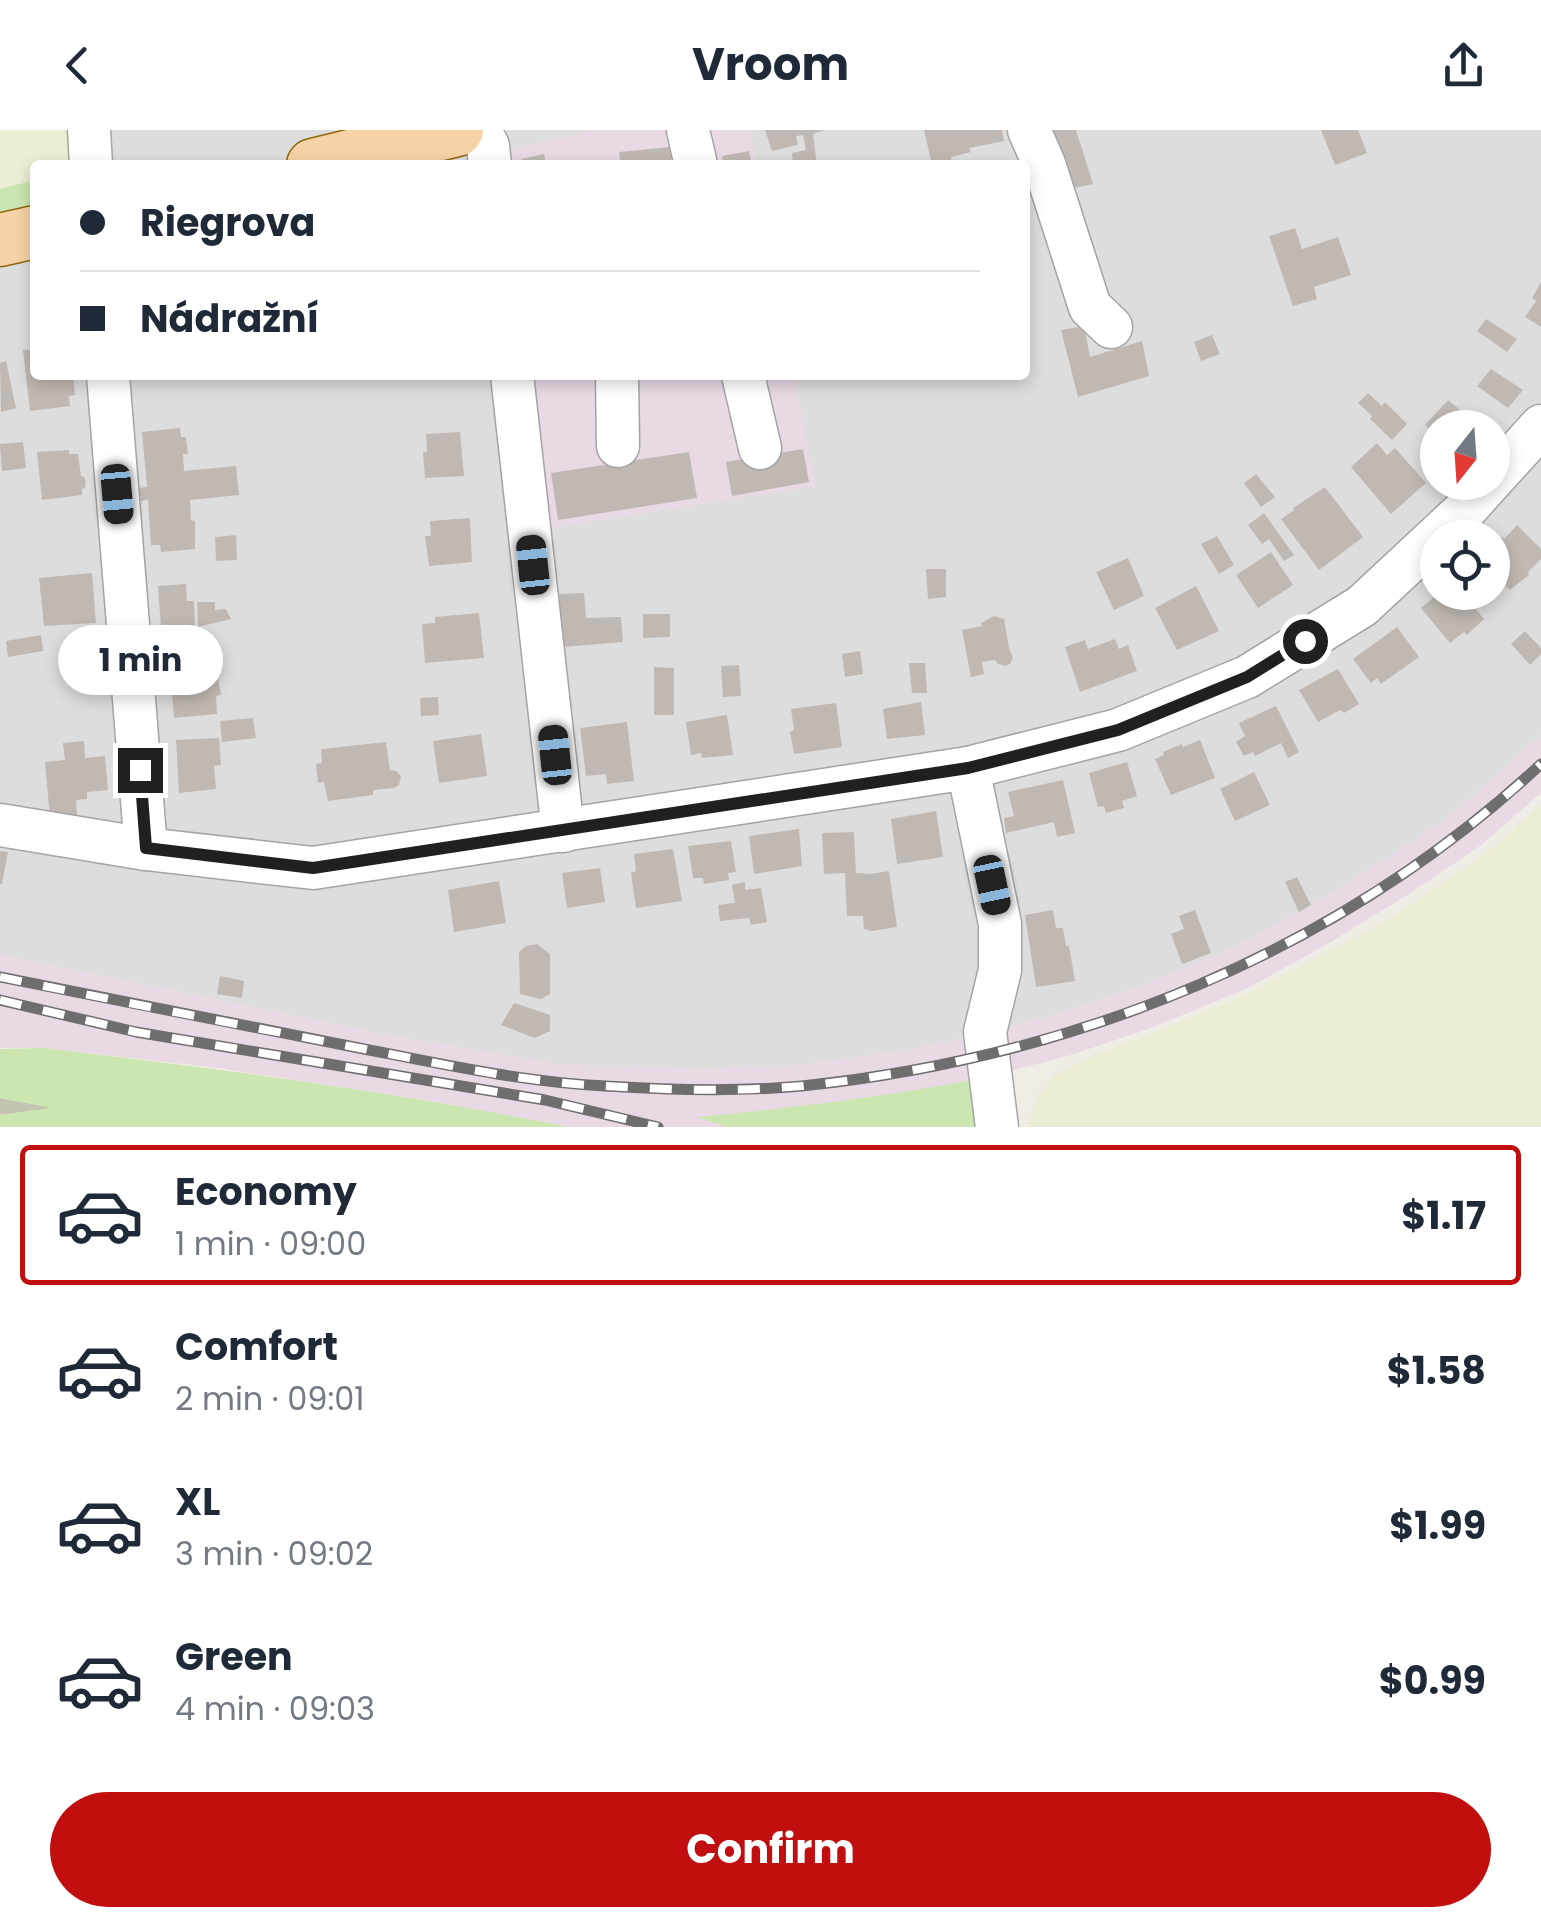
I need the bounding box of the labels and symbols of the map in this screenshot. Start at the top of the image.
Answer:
north arrow [1420,410,1510,500]
car [99,463,135,525]
car [515,534,551,596]
route start [1283,619,1328,664]
callout: 1 min [58,625,222,695]
car [537,724,573,786]
route end [118,748,163,793]
car [971,853,1013,917]

